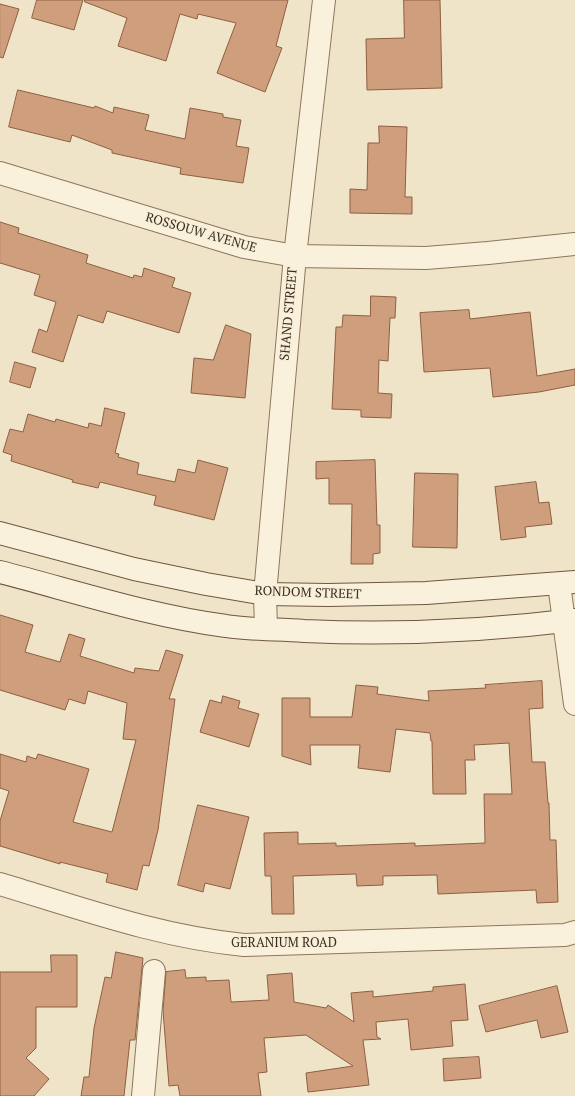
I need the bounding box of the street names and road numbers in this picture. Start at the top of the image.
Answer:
street label: ROSSOUW AVENUE [144,210,258,256]
street label: SHAND STREET [277,267,301,361]
street label: RONDOM STREET [254,583,362,603]
street label: GERANIUM ROAD [231,935,337,951]

